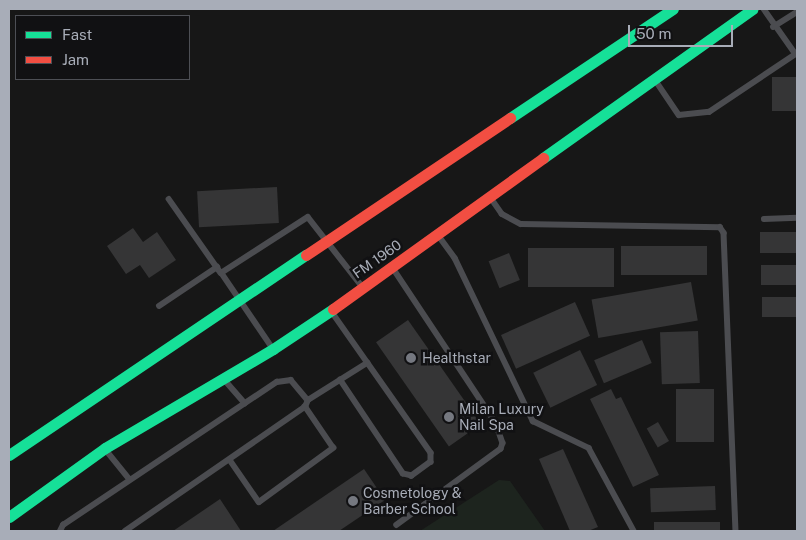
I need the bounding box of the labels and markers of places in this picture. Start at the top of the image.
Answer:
place label: Healthstar [422,350,491,366]
marker: Healthstar [404,351,418,365]
place label: Milan Luxury Nail Spa [459,401,544,434]
marker: Milan Luxury Nail Spa [443,411,455,423]
place label: Cosmetology & Barber School [363,485,462,518]
marker: Cosmetology & Barber School [347,495,359,507]

